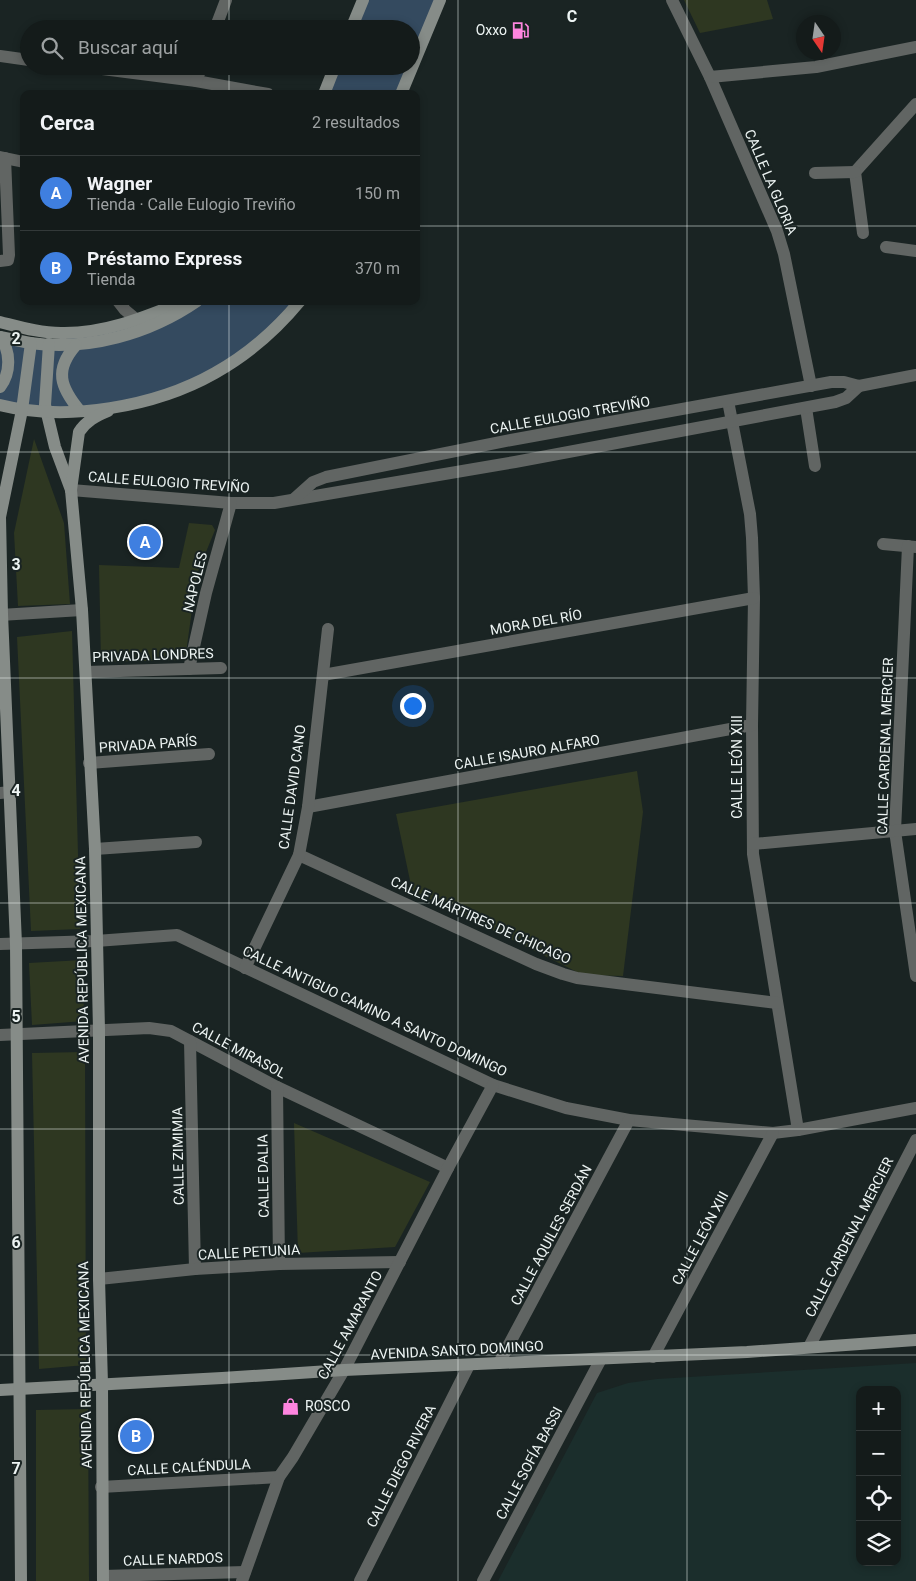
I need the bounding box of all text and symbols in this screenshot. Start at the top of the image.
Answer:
text: C [567,7,577,26]
north arrow [796,15,841,60]
search box [20,20,420,75]
fuel station icon: Oxxo [511,20,531,40]
place label: Oxxo [476,22,507,38]
icon: search [38,34,66,62]
text: Buscar aquí [78,36,178,59]
text: Cerca [40,111,95,135]
text: 2 resultados [312,113,400,132]
street label: CALLE LA GLORIA [742,127,800,237]
text: Wagner [87,172,152,195]
text: A [51,184,61,203]
text: 150 m [355,184,400,203]
text: Tienda · Calle Eulogio Treviño [87,195,296,214]
text: Préstamo Express [87,247,242,270]
text: B [51,259,61,278]
text: 370 m [355,259,400,278]
text: Tienda [87,270,135,289]
text: 2 [11,329,21,348]
street label: CALLE EULOGIO TREVIÑO [489,392,651,437]
street label: CALLE EULOGIO TREVIÑO [88,467,250,496]
pin: A [129,523,161,561]
street label: NAPOLES [180,550,210,614]
text: 3 [11,555,21,574]
street label: MORA DEL RÍO [488,605,583,638]
street label: PRIVADA LONDRES [92,645,214,665]
street label: CALLE CARDENAL MERCIER [874,657,896,835]
your location [400,693,426,719]
street label: CALLE LEÓN XIII [728,715,745,819]
street label: CALLE DAVID CANO [275,724,309,850]
street label: CALLE ISAURO ALFARO [453,731,601,773]
street label: PRIVADA PARÍS [98,732,198,755]
text: 4 [11,781,21,800]
street label: AVENIDA REPÚBLICA MEXICANA [71,856,92,1064]
street label: CALLE MÁRTIRES DE CHICAGO [388,872,574,967]
street label: CALLE ANTIGUO CAMINO A SANTO DOMINGO [240,942,510,1080]
text: 5 [11,1007,21,1026]
street label: CALLE MIRASOL [189,1019,289,1082]
street label: CALLE ZIMIMIA [169,1107,187,1205]
street label: CALLE DALIA [254,1134,272,1218]
street label: CALLE CARDENAL MERCIER [802,1154,897,1320]
street label: CALLE AQUILES SERDÁN [506,1162,595,1308]
street label: CALLE LEÓN XIII [668,1188,731,1287]
text: 6 [11,1233,21,1252]
street label: CALLE PETUNIA [198,1241,300,1263]
street label: AVENIDA REPÚBLICA MEXICANA [74,1261,95,1469]
street label: CALLE AMARANTO [315,1268,385,1382]
street label: AVENIDA SANTO DOMINGO [370,1337,544,1363]
map controls [856,1386,901,1566]
button: + [856,1386,901,1431]
shop icon: ROSCO [281,1396,301,1416]
place label: ROSCO [305,1398,350,1414]
street label: CALLE DIEGO RIVERA [363,1402,439,1530]
street label: CALLE SOFÍA BASSI [492,1403,565,1522]
pin: B [120,1417,152,1455]
button: − [856,1431,901,1476]
street label: CALLE CALÉNDULA [127,1455,251,1478]
text: 7 [11,1459,21,1478]
button: locate [856,1476,901,1521]
button: layers [856,1521,901,1566]
street label: CALLE NARDOS [123,1549,223,1569]

